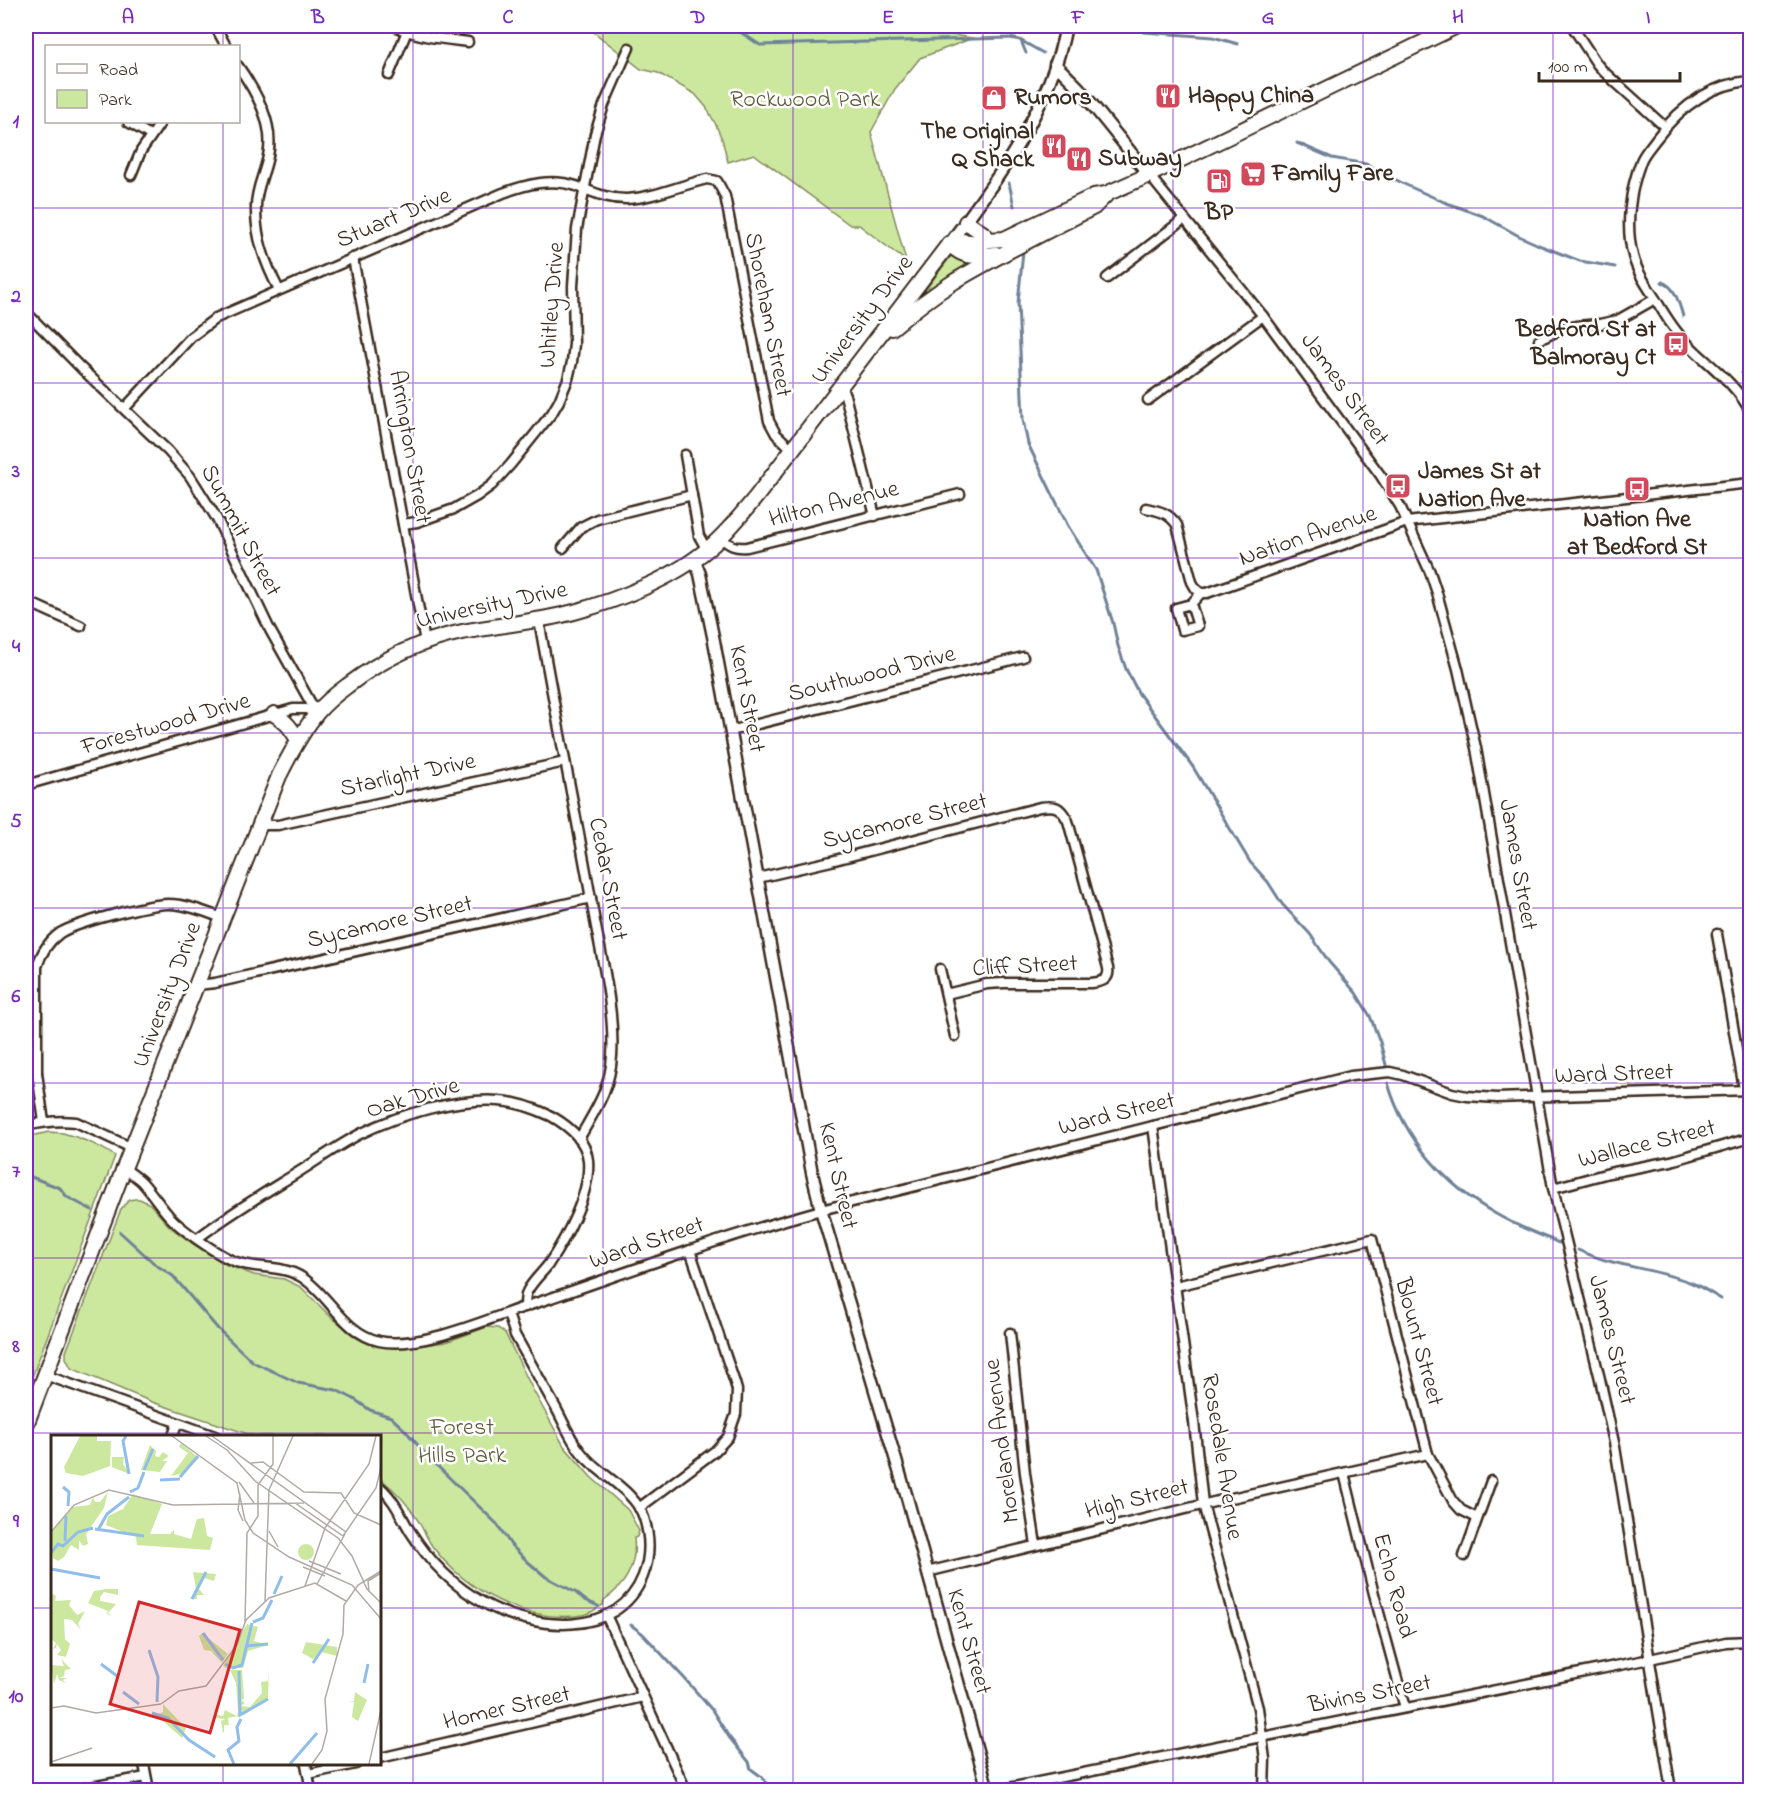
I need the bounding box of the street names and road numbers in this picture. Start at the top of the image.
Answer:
street label: Stuart Drive [331,179,457,259]
street label: Shoreham Street [734,230,800,400]
street label: Whitley Drive [531,240,576,369]
street label: University Drive [803,248,924,392]
street label: James Street [1291,326,1397,454]
street label: Arrington Street [378,367,440,527]
street label: Summit Street [190,459,290,603]
street label: Hilton Avenue [766,472,903,538]
street label: Nation Avenue [1234,497,1382,577]
street label: University Drive [413,573,571,640]
street label: Southwood Drive [785,637,959,713]
street label: Kent Street [718,642,774,756]
street label: Forestwood Drive [76,684,255,766]
street label: Starlight Drive [337,745,479,807]
street label: Sycamore Street [819,785,991,860]
street label: James Street [1488,797,1546,933]
street label: Cedar Street [578,815,636,943]
street label: Sycamore Street [304,887,476,960]
street label: University Drive [124,917,213,1073]
street label: Cliff Street [972,947,1078,987]
street label: Ward Street [1554,1055,1674,1095]
street label: Oak Drive [362,1069,464,1129]
street label: Ward Street [1055,1084,1179,1146]
street label: Wallace Street [1575,1111,1719,1179]
street label: Kent Street [808,1119,866,1233]
street label: Ward Street [585,1208,709,1280]
street label: James Street [1578,1271,1644,1409]
street label: Blount Street [1384,1273,1452,1410]
street label: Moreland Avenue [976,1357,1030,1525]
street label: Rosedale Avenue [1191,1371,1251,1543]
street label: High Street [1081,1470,1193,1530]
street label: Echo Road [1362,1530,1424,1643]
street label: Kent Street [936,1585,1000,1699]
street label: Bivins Street [1305,1666,1434,1724]
street label: Homer Street [440,1677,574,1741]

